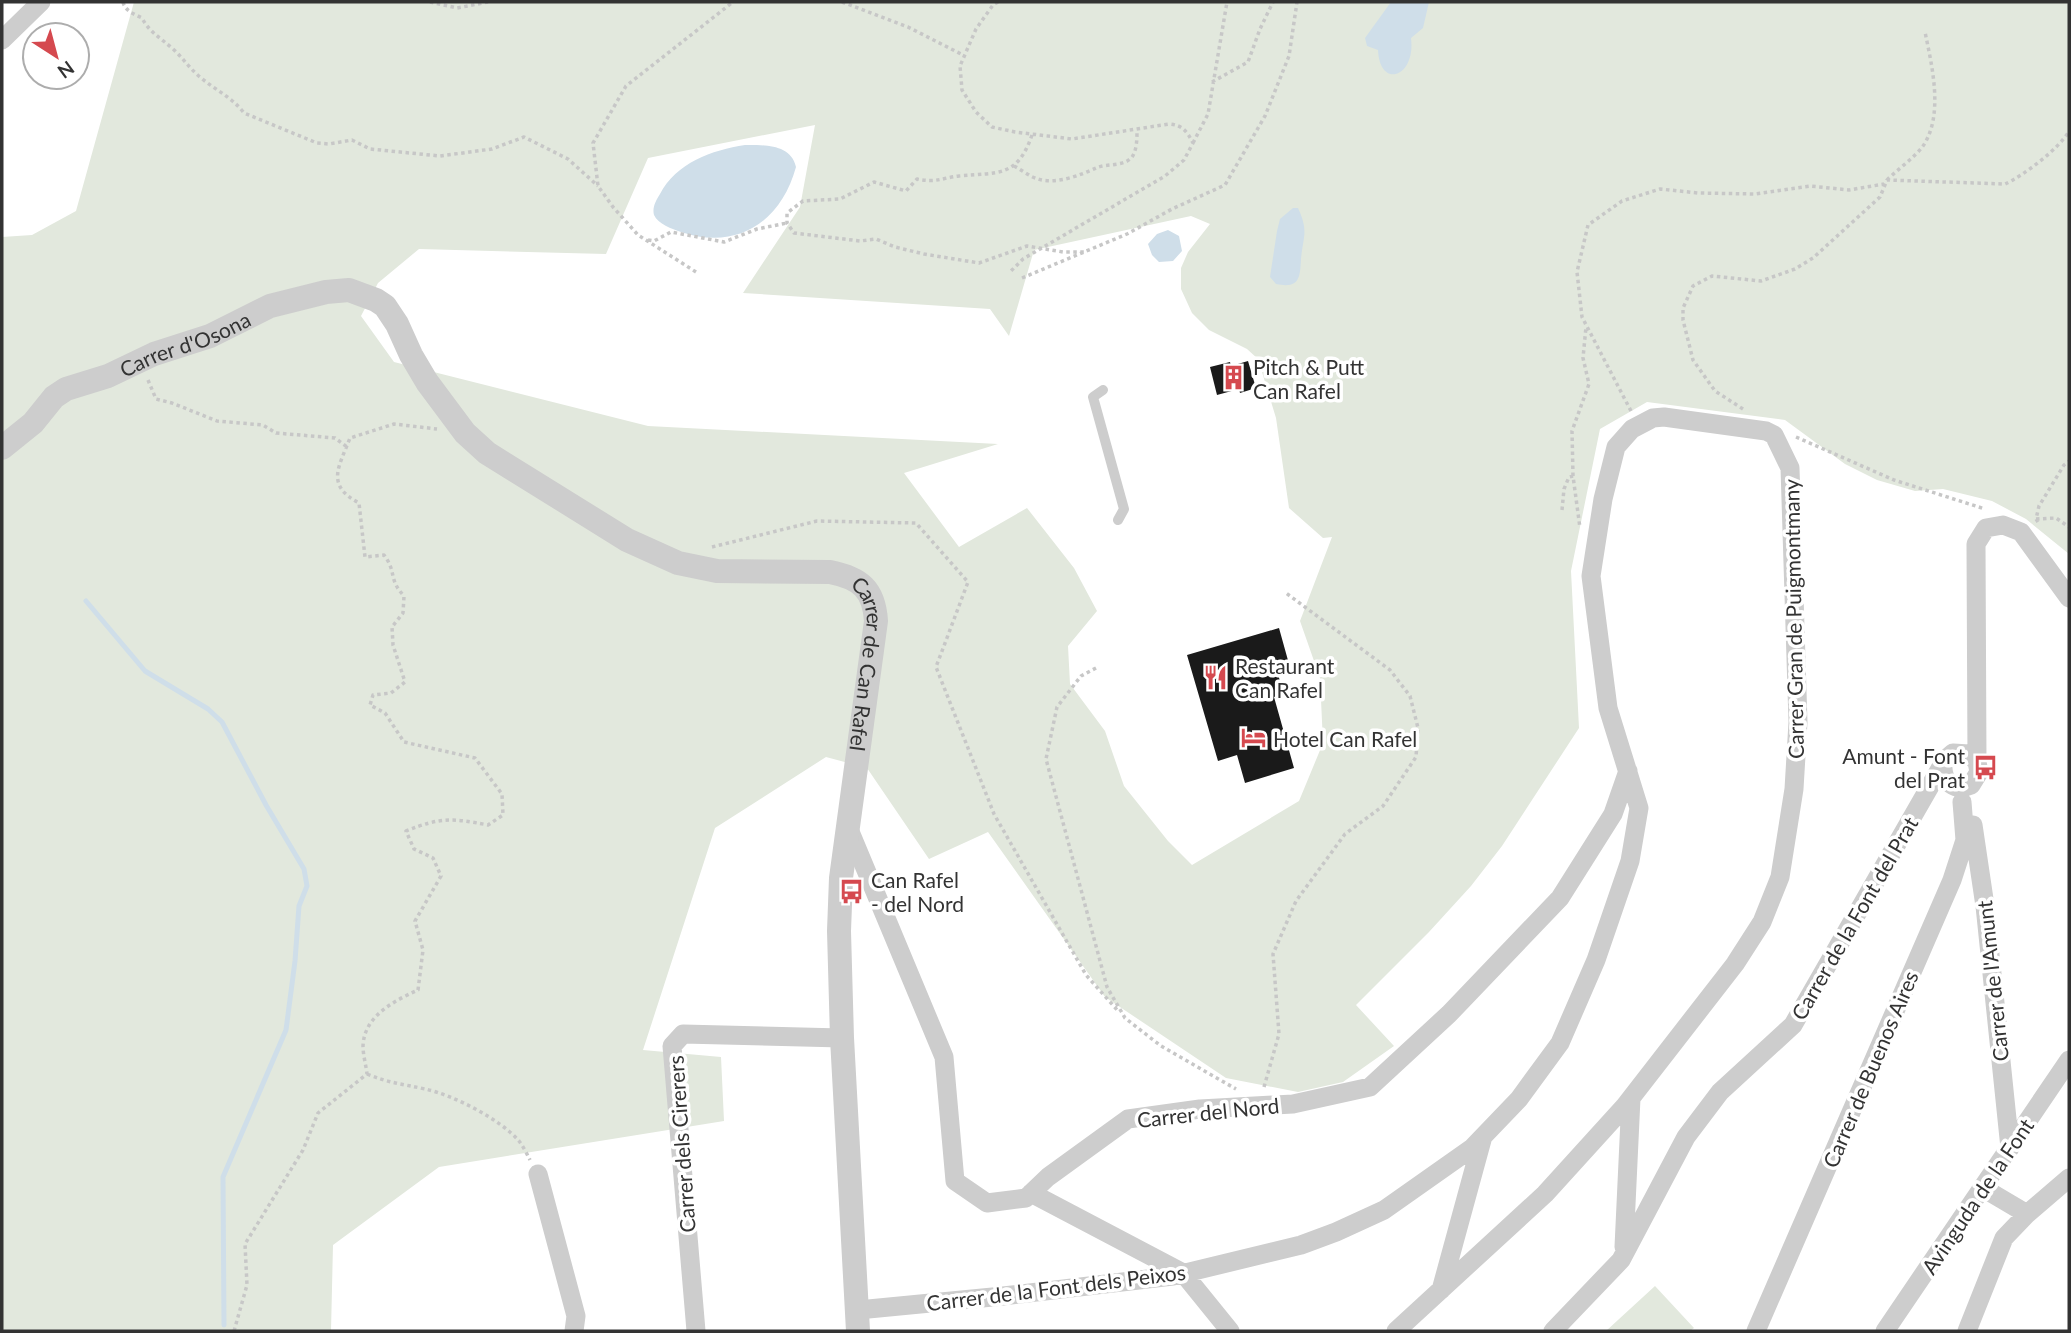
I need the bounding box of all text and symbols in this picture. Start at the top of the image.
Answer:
north arrow [21,21,91,91]
text: N [54,57,79,84]
street label: Carrer d'Osona [115,306,254,381]
place label: Pitch & Putt Can Rafel [1253,354,1365,403]
building icon: Pitch & Putt Can Rafel [1219,364,1247,392]
street label: Carrer Gran de Puigmontmany [1778,479,1808,759]
street label: Carrer de Can Rafel [846,570,889,753]
place label: Restaurant Can Rafel [1235,653,1335,702]
restaurant icon: Restaurant Can Rafel [1201,663,1229,691]
hotel icon: Hotel Can Rafel [1239,724,1267,752]
place label: Hotel Can Rafel [1273,726,1417,751]
place label: Amunt - Font del Prat [1842,743,1965,792]
bus stop icon: Amunt - Font del Prat [1971,753,1999,781]
street label: Carrer de la Font del Prat [1786,812,1923,1024]
place label: Can Rafel - del Nord [871,867,964,916]
bus stop icon: Can Rafel - del Nord [837,877,865,905]
street label: Carrer de l'Amunt [1971,899,2013,1063]
street label: Carrer de Buenos Aires [1817,967,1923,1171]
street label: Carrer dels Cirerers [662,1055,700,1233]
street label: Carrer del Nord [1136,1092,1280,1132]
street label: Avinguda de la Font [1916,1113,2039,1278]
street label: Carrer de la Font dels Peixos [925,1259,1187,1315]

